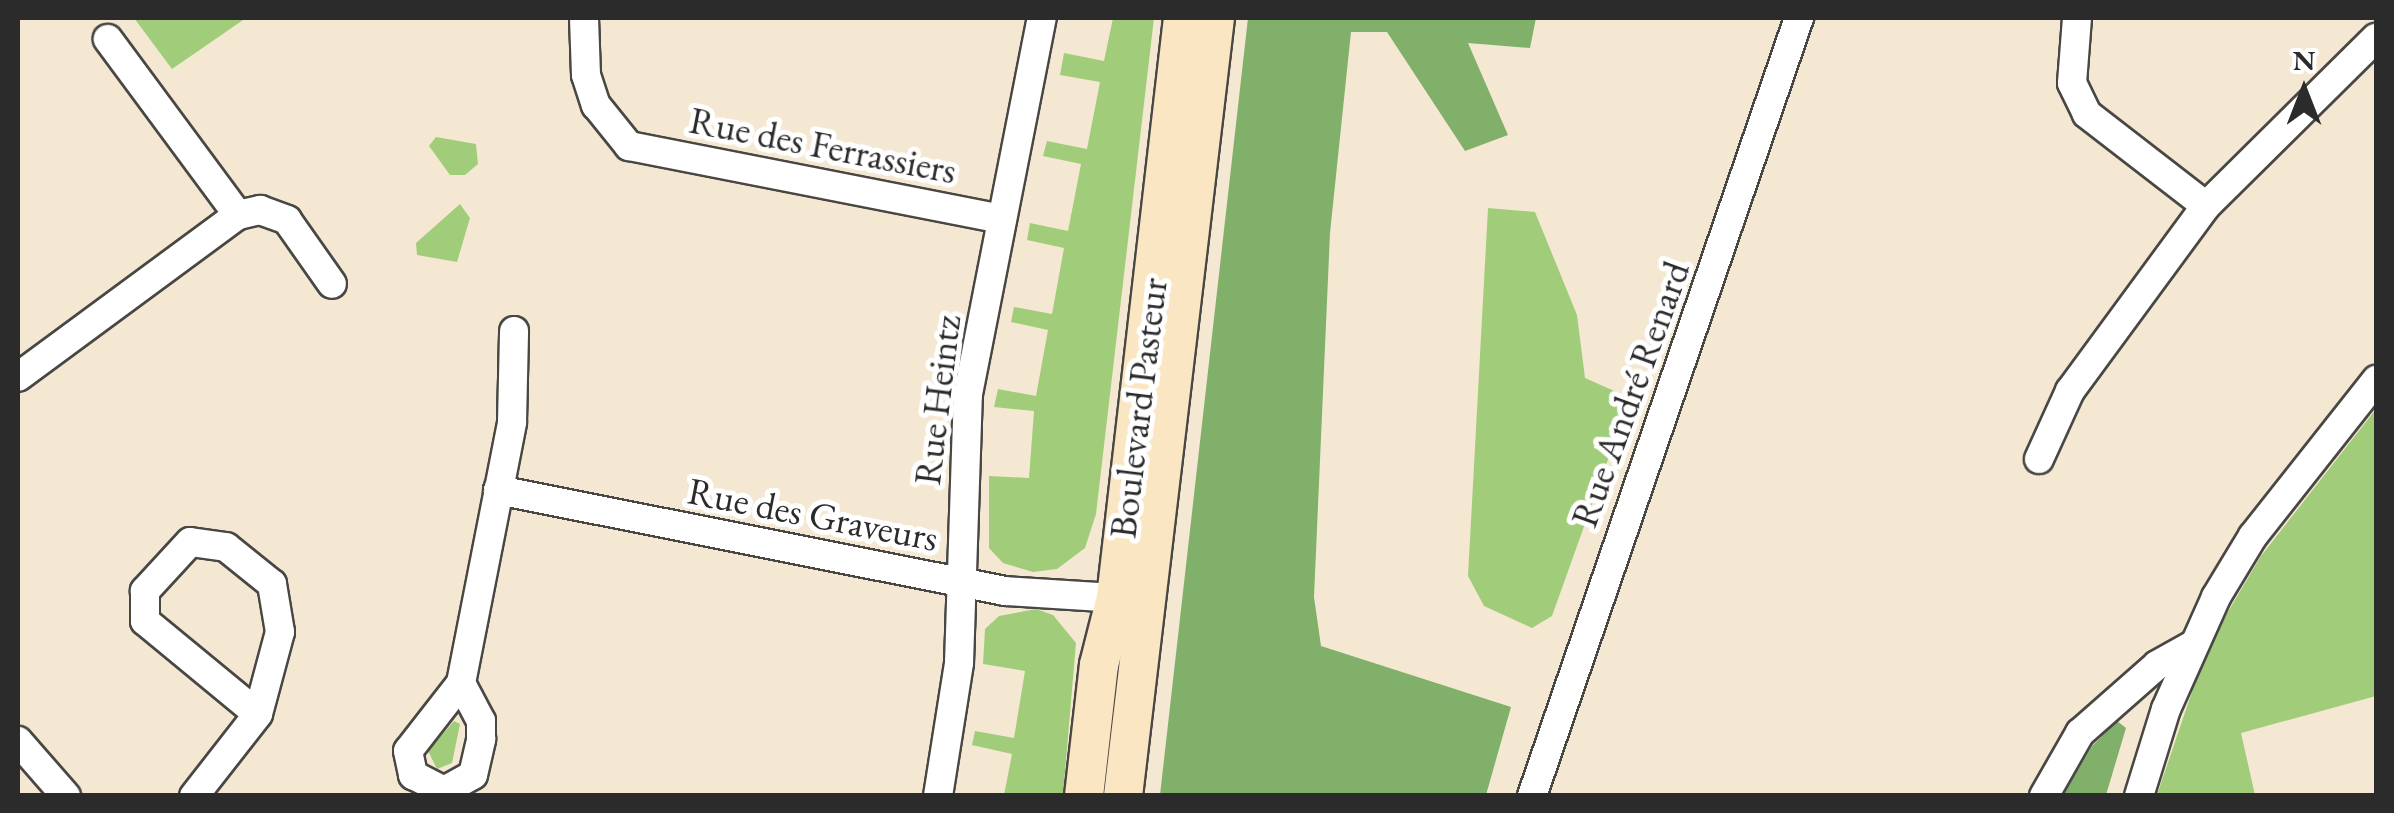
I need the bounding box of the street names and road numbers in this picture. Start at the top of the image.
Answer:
street label: Rue des Ferrassiers [686,97,960,193]
street label: Rue André Renard [1561,255,1699,533]
street label: Boulevard Pasteur [1099,275,1177,541]
street label: Rue Heintz [904,312,970,488]
street label: Rue des Graveurs [684,467,942,561]

